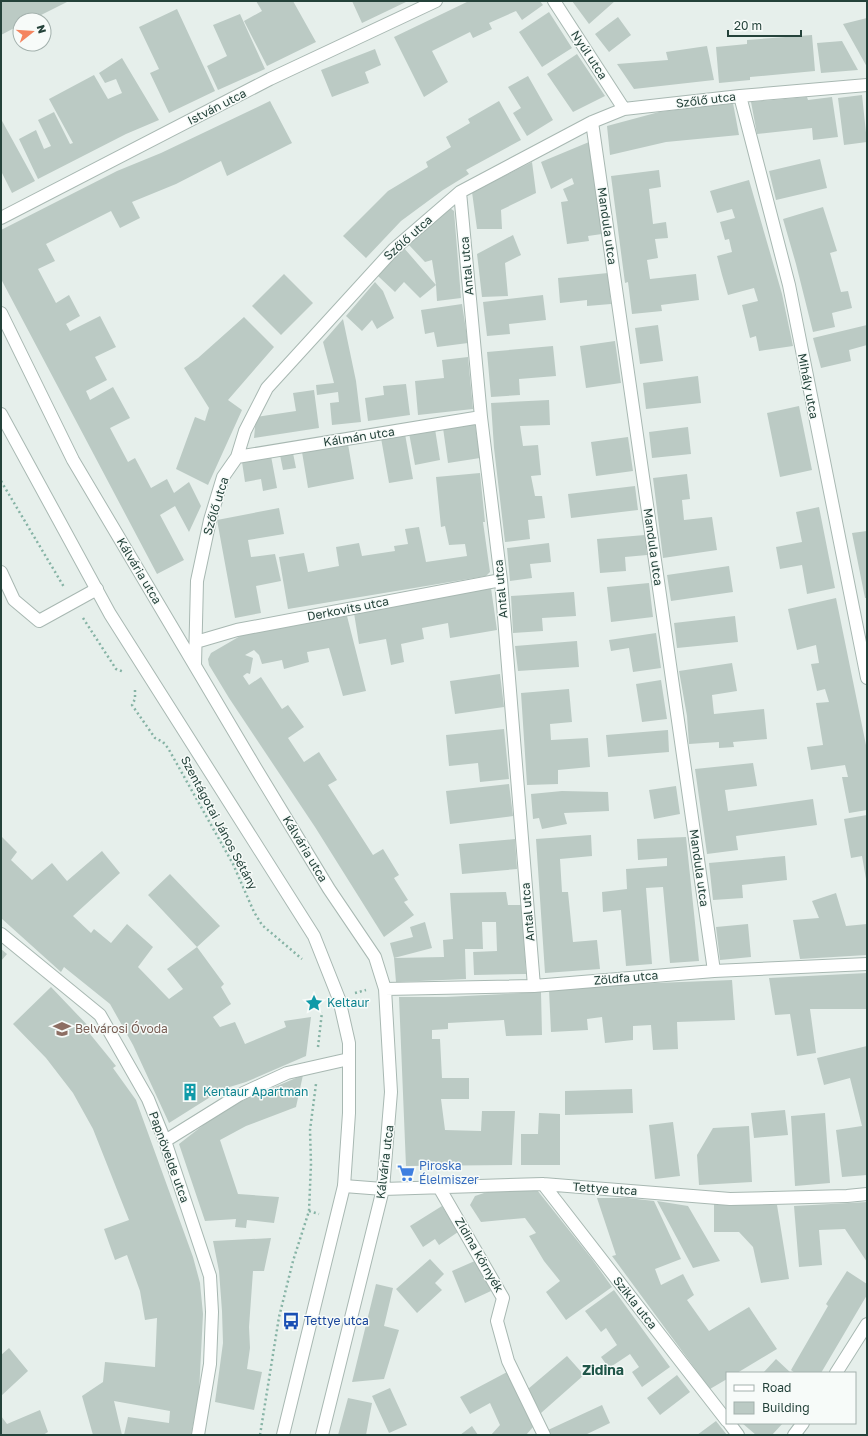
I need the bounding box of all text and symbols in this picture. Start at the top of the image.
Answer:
north arrow [12,12,52,52]
scale bar [728,12,801,38]
text: 20 m [734,18,762,33]
text: N [35,23,49,35]
street label: Nyúl utca [568,27,611,82]
street label: István utca [185,85,249,128]
street label: Szőlő utca [675,88,737,111]
street label: Mandula utca [595,186,620,266]
street label: Szőlő utca [380,212,435,263]
street label: Antal utca [456,236,477,296]
street label: Mihály utca [795,352,822,420]
street label: Kálmán utca [322,423,396,450]
street label: Szőlő utca [200,475,231,537]
street label: Mandula utca [641,507,666,587]
street label: Kálvária utca [114,535,165,607]
street label: Antal utca [490,559,511,619]
street label: Derkovits utca [306,593,390,624]
street label: Szentágotai János Sétány [178,753,261,892]
street label: Kálvária utca [280,813,331,885]
street label: Mandula utca [687,828,712,908]
street label: Antal utca [517,882,538,942]
street label: Zöldfa utca [593,967,659,988]
place icon: Keltaur [304,993,324,1013]
place label: Keltaur [327,995,369,1010]
school or university icon: Belvárosi Óvoda [52,1019,72,1039]
place label: Belvárosi Óvoda [75,1021,168,1036]
building icon: Kentaur Apartman [180,1082,200,1102]
place label: Kentaur Apartman [203,1084,308,1099]
street label: Papnövelde utca [146,1109,193,1205]
street label: Kálvária utca [373,1124,397,1200]
place label: Piroska Élelmiszer [419,1158,479,1187]
supermarket icon: Piroska Élelmiszer [396,1163,416,1183]
street label: Tettye utca [572,1179,638,1198]
street label: Zidina környék [452,1215,507,1295]
street label: Szikla utca [610,1273,661,1332]
bus stop icon: Tettye utca [281,1311,301,1331]
place label: Tettye utca [304,1313,369,1328]
district label: Zidina [582,1361,624,1378]
legend [726,1372,856,1424]
text: Road [762,1380,791,1395]
text: Building [762,1400,810,1415]

